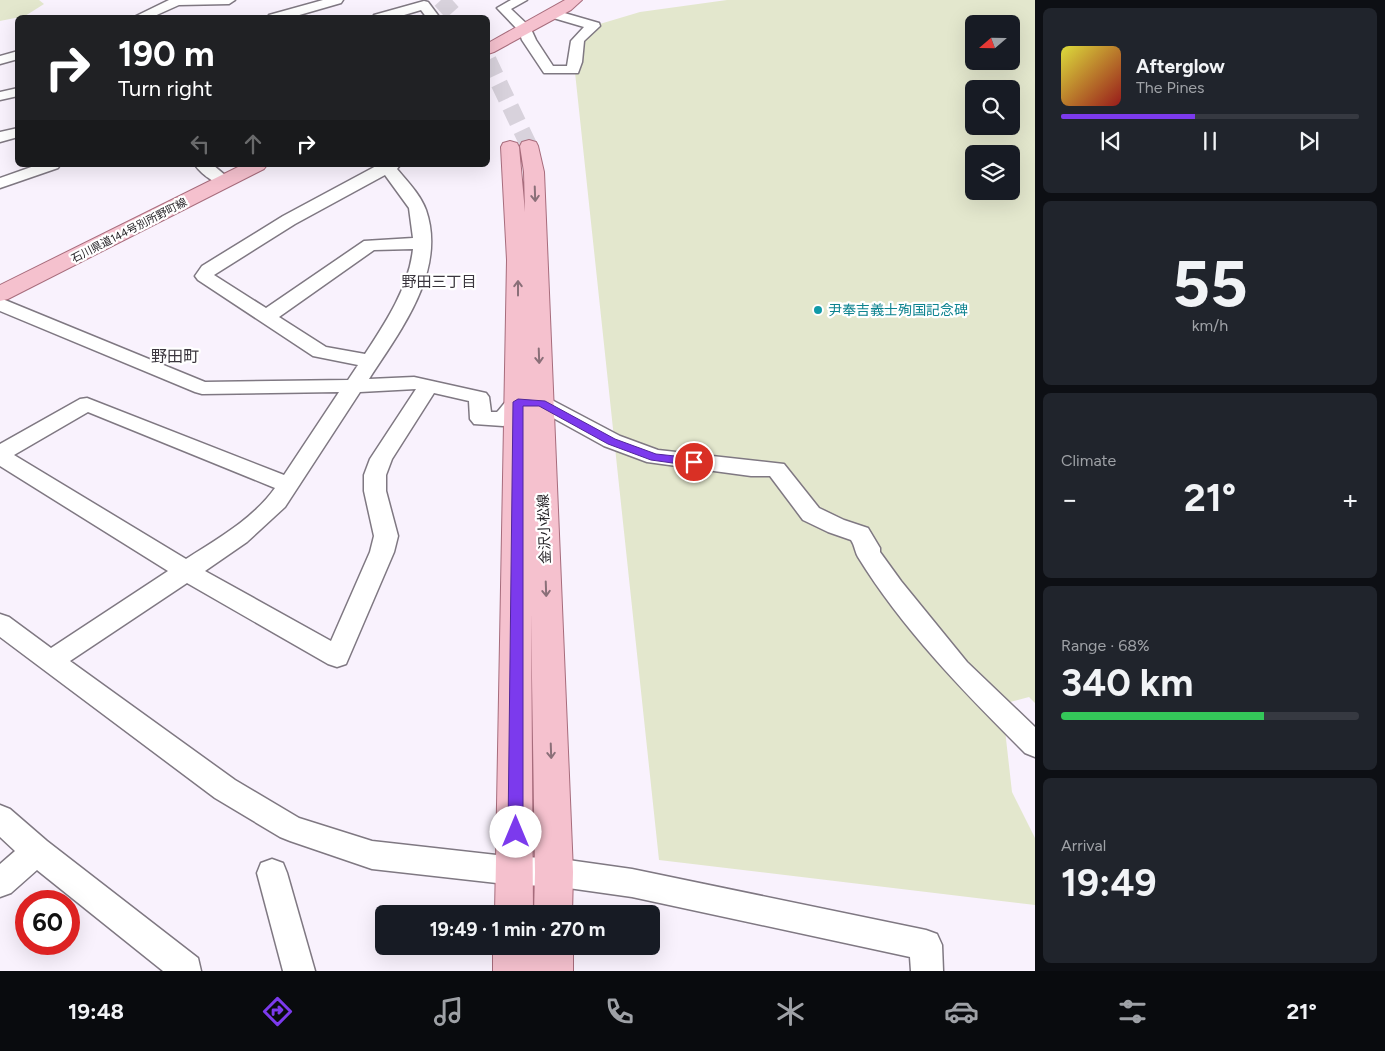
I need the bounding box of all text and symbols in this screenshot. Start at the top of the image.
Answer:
north arrow [965,15,1020,70]
map controls [965,15,1020,200]
text: 190 m [118,33,215,75]
icon: right [35,35,100,100]
text: Afterglow [1136,55,1225,78]
text: Turn right [118,75,213,102]
text: The Pines [1136,78,1205,97]
button: search [965,80,1020,135]
icon: previous [1097,127,1125,155]
icon: pause [1196,127,1224,155]
icon: next [1295,127,1323,155]
icon: left [186,130,214,158]
icon: ahead [239,130,267,158]
icon: right [292,130,320,158]
button: layers [965,145,1020,200]
one-way arrow [530,186,539,202]
street label: 石川県道144号別所野町線 [69,196,189,265]
text: 55 [1172,244,1248,322]
district label: 野田三丁目 [401,273,477,291]
one-way arrow [513,280,523,296]
place label: 尹奉吉義士殉国記念碑 [828,302,968,319]
marker: 尹奉吉義士殉国記念碑 [812,304,824,316]
text: km/h [1192,316,1228,335]
district label: 野田町 [151,347,199,366]
one-way arrow [535,348,544,364]
pin [673,441,715,483]
icon: arrive [680,448,708,476]
text: Climate [1061,451,1116,470]
text: 21° [1184,475,1236,521]
text: − [1061,482,1078,516]
text: + [1342,482,1359,516]
street label: 金沢小松線 [535,494,554,564]
one-way arrow [541,580,551,596]
text: Range · 68% [1061,636,1150,655]
text: 340 km [1061,660,1193,706]
one-way arrow [546,743,555,759]
position arrow [489,805,541,857]
text: Arrival [1061,836,1106,855]
text: 19:49 [1061,860,1157,906]
speed limit sign: 60 [15,890,80,955]
text: 19:49 · 1 min · 270 m [430,918,605,941]
icon: directions [260,994,295,1029]
icon: music [431,994,466,1029]
icon: phone [602,994,637,1029]
icon: climate [773,994,808,1029]
icon: car [944,994,979,1029]
icon: filters [1115,994,1150,1029]
text: 19:48 [68,998,124,1025]
text: 21° [1287,998,1317,1025]

